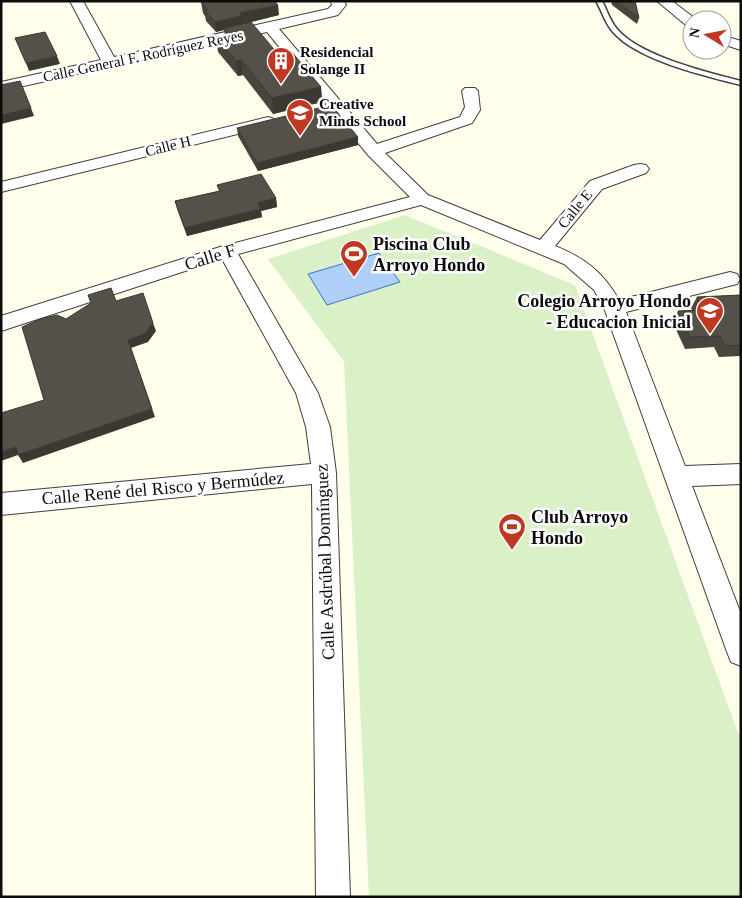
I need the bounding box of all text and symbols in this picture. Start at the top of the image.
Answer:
north arrow [682,10,732,60]
street label: Calle General F. Rodríguez Reyes [41,27,245,85]
text: N [686,27,703,39]
place label: Residencial Solange II [300,44,373,77]
building icon: Residencial Solange II [266,46,296,85]
place label: Creative Minds School [319,96,406,129]
school or university icon: Creative Minds School [285,98,315,137]
street label: Calle H [144,133,193,159]
street label: Calle E [555,187,595,231]
place label: Piscina Club Arroyo Hondo [373,234,485,275]
sports icon: Piscina Club Arroyo Hondo [339,239,369,278]
street label: Calle F [182,240,238,274]
place label: Colegio Arroyo Hondo - Educacion Inicial [517,291,691,332]
school or university icon: Colegio Arroyo Hondo - Educacion Inicial [695,296,725,335]
street label: Calle Asdrúbal Domínguez [312,464,338,660]
street label: Calle René del Risco y Bermúdez [41,467,285,509]
place label: Club Arroyo Hondo [531,507,628,548]
sports icon: Club Arroyo Hondo [497,512,527,551]

